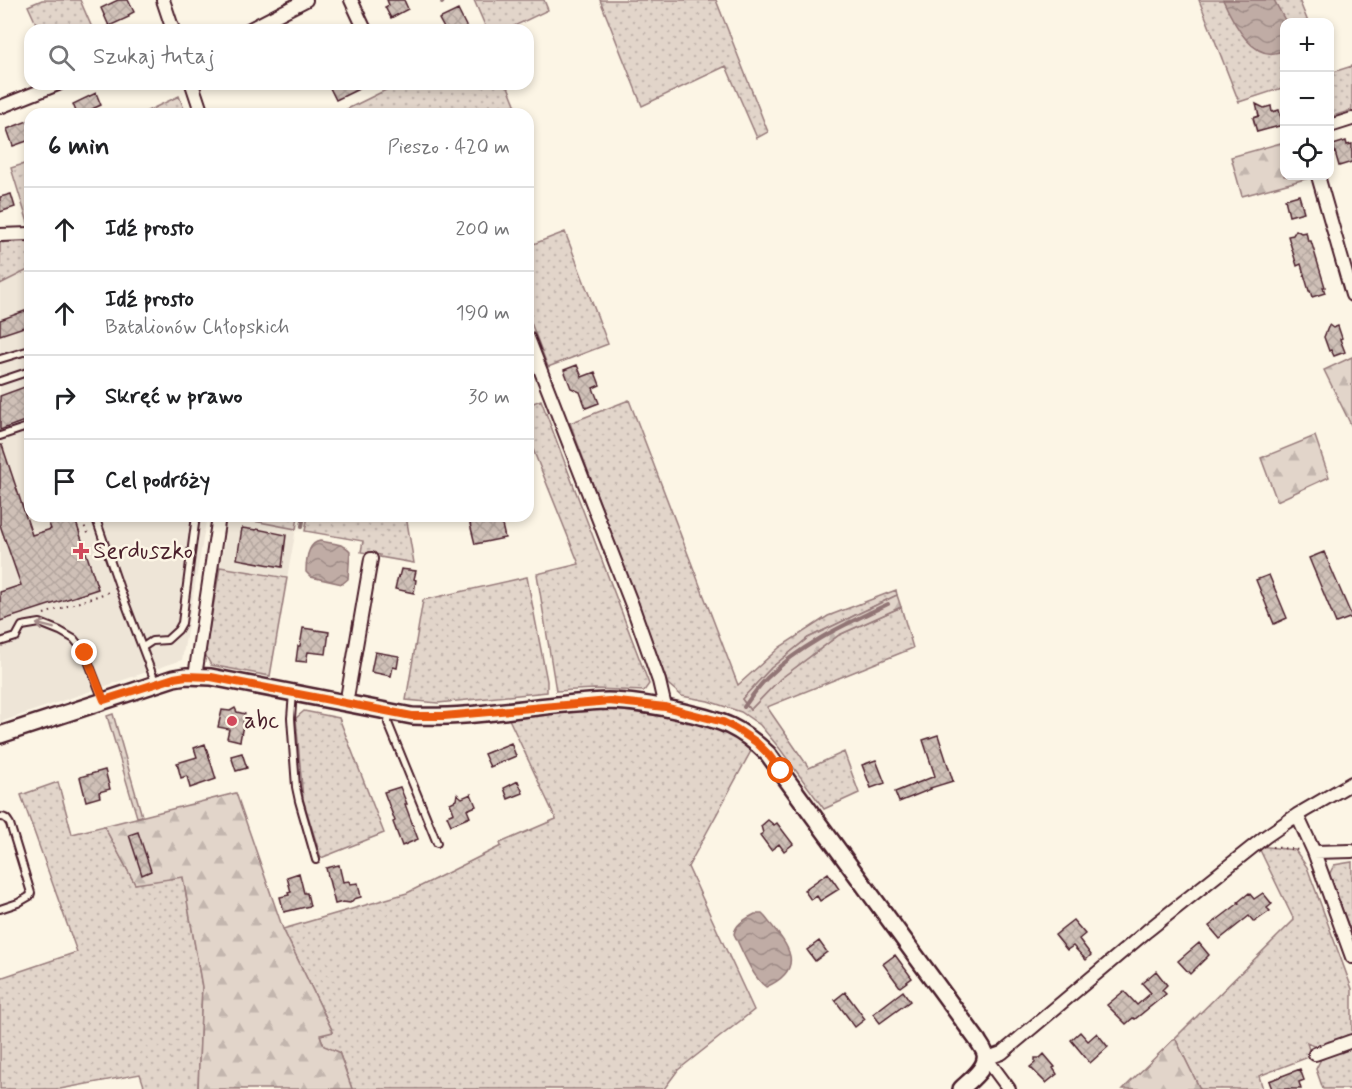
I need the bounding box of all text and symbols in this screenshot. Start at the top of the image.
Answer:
map controls [1280,18,1334,180]
button: + [1280,18,1334,72]
search box [24,24,534,90]
icon: search [45,41,78,74]
text: Szukaj tutaj [93,43,215,71]
button: − [1280,72,1334,126]
button: locate [1280,126,1334,180]
text: 6 min [48,130,110,164]
text: Pieszo · 420 m [387,134,510,161]
icon: ahead [48,213,81,246]
text: Idź prosto [105,215,194,243]
text: 200 m [455,216,510,243]
text: Idź prosto [105,286,194,314]
icon: ahead [48,297,81,330]
text: 190 m [456,300,510,327]
text: Batalionów Chłopskich [105,314,289,341]
icon: right [48,381,81,414]
text: Skręć w prawo [105,383,242,411]
text: 30 m [468,384,510,411]
icon: arrive [48,465,81,498]
text: Cel podróży [105,467,210,495]
place label: Serduszko [93,536,193,567]
marker: Serduszko [74,544,88,558]
one-way arrow [36,620,55,632]
route end [71,639,97,665]
place label: abc [244,706,279,737]
marker: abc [225,714,239,728]
route start [767,757,793,783]

